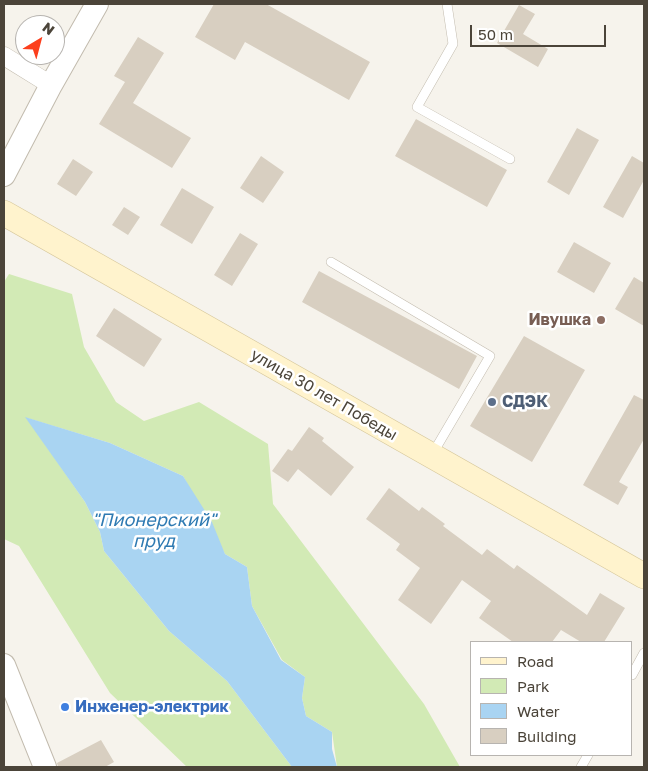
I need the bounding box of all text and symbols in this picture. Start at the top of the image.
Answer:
north arrow [15,15,65,65]
scale bar [473,15,609,47]
text: N [39,18,58,38]
text: 50 m [478,25,513,43]
place label: Ивушка [528,310,591,330]
marker: Ивушка [595,314,607,326]
street label: улица 30 лет Победы [247,345,401,445]
place label: СДЭК [502,392,548,412]
marker: СДЭК [486,396,498,408]
water label: "Пионерский" пруд [92,509,216,552]
legend [470,641,633,756]
text: Road [517,652,554,670]
text: Park [517,677,549,695]
place label: Инженер-электрик [75,697,229,717]
marker: Инженер-электрик [59,701,71,713]
text: Water [517,702,560,720]
text: Building [517,727,577,745]

